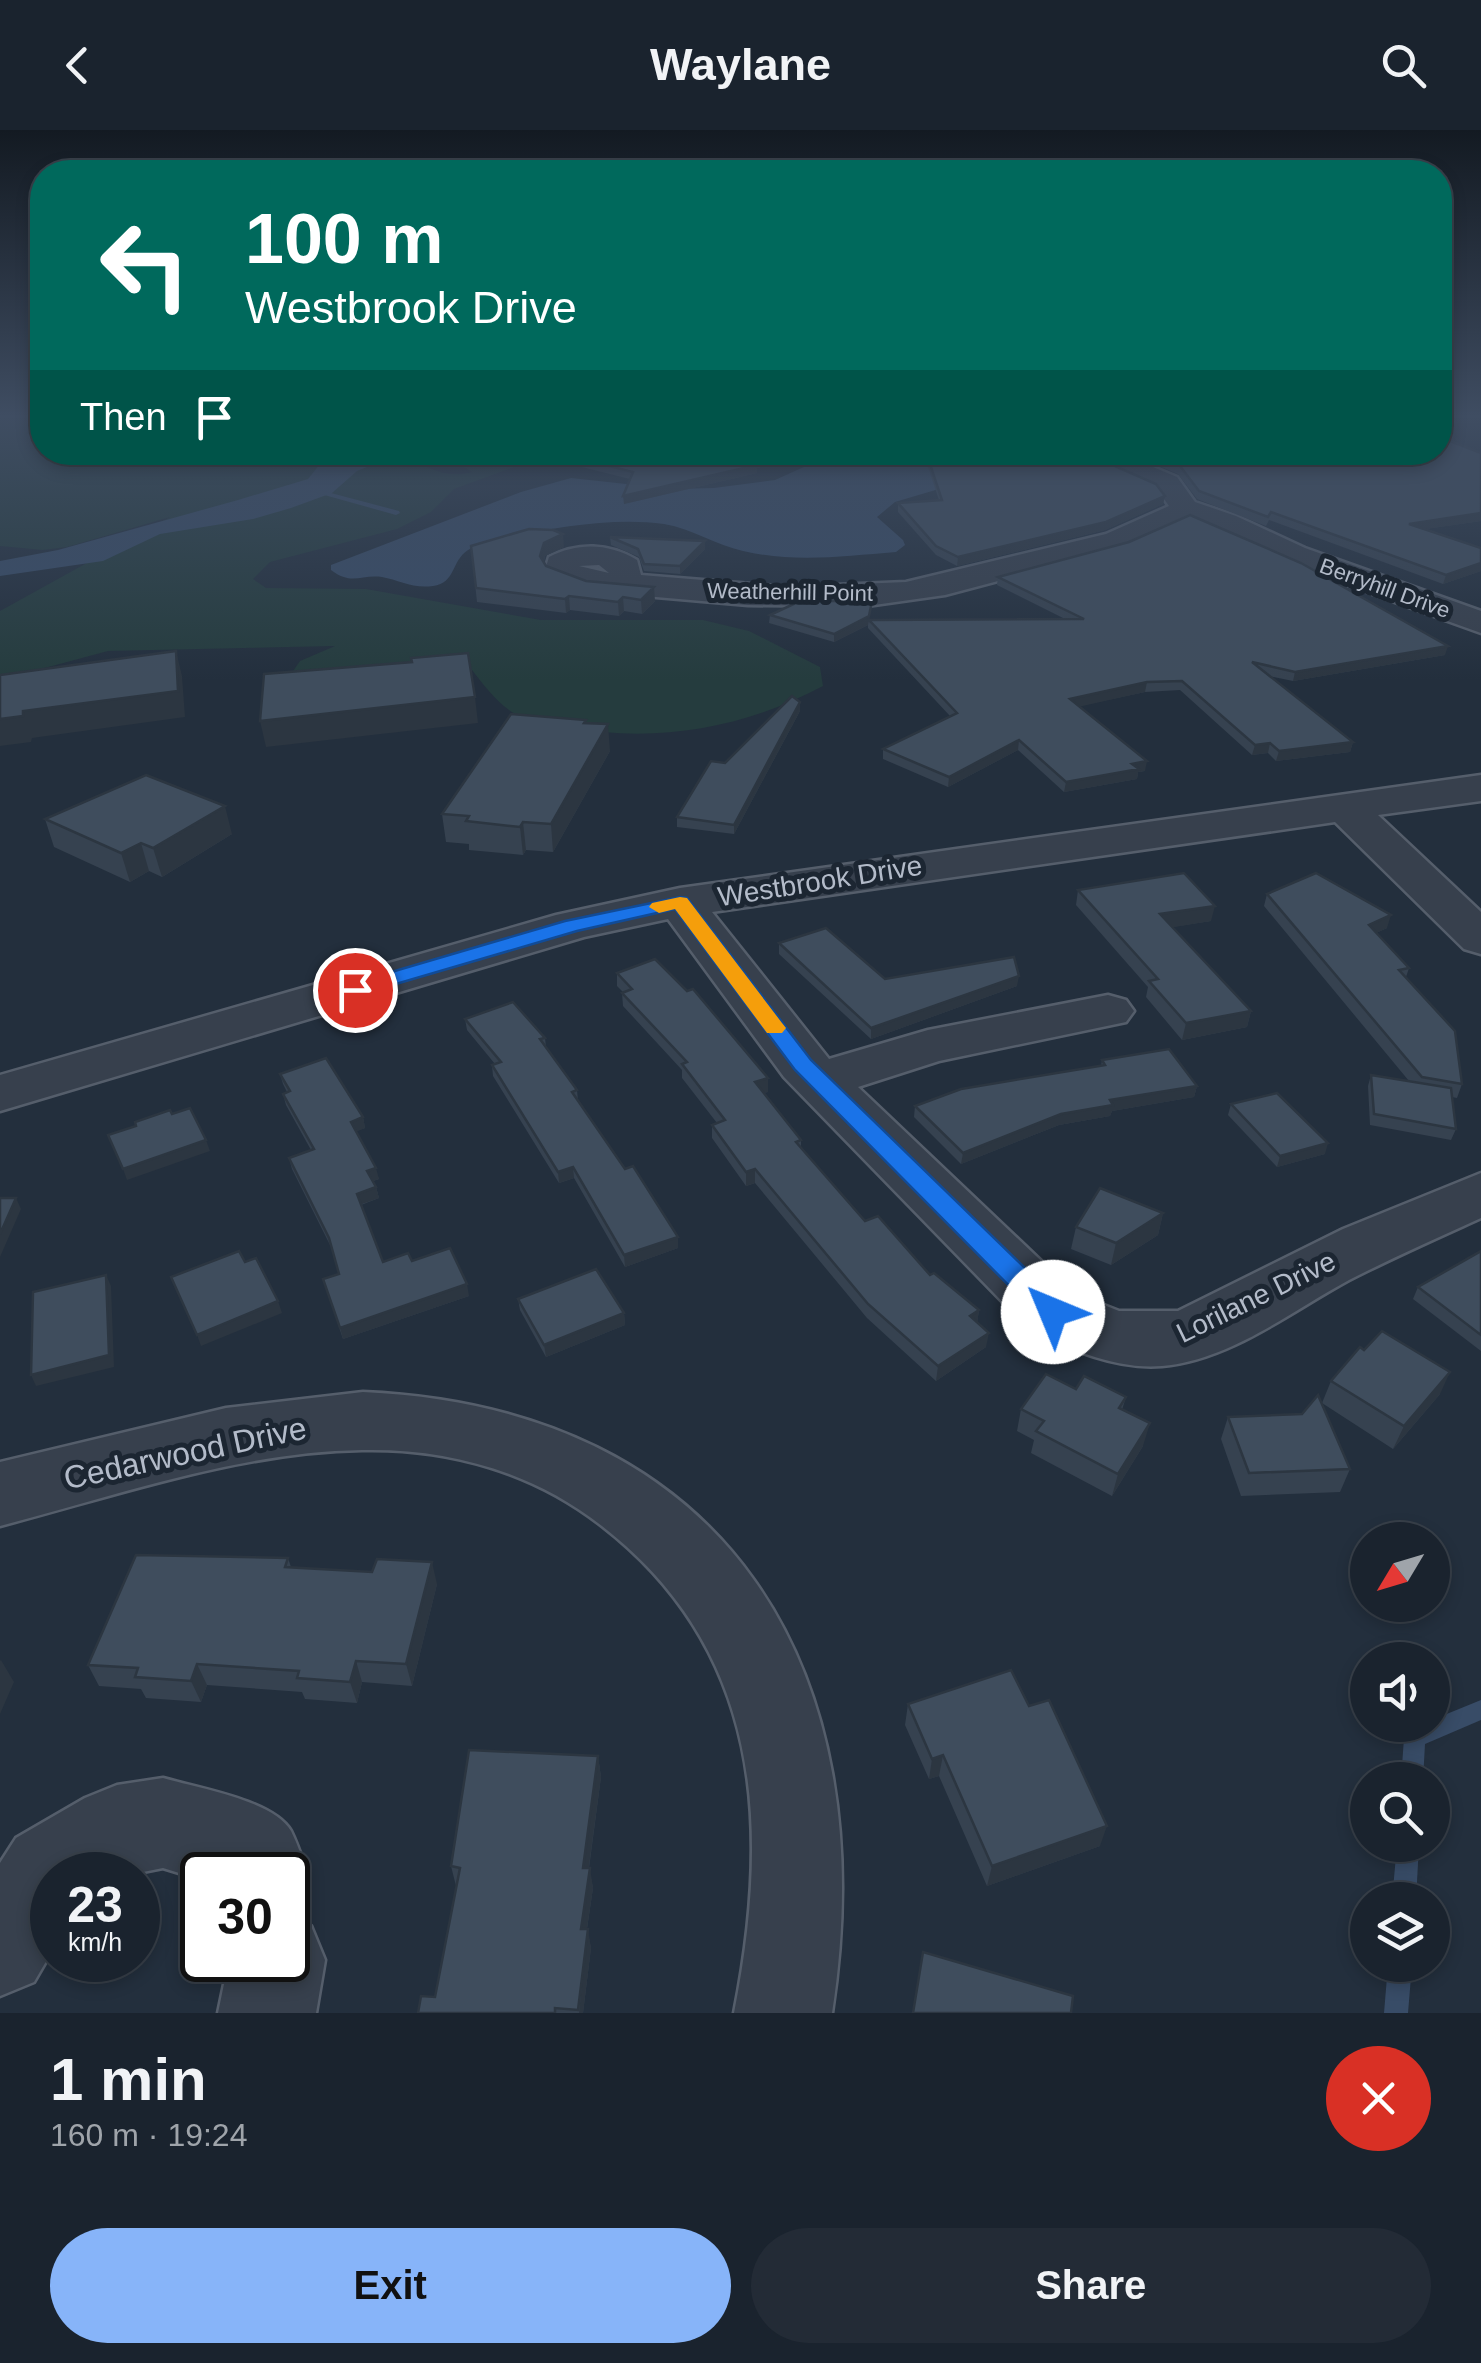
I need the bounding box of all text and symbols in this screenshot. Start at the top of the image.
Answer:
icon: back [50,38,105,93]
icon: search [1376,38,1431,93]
text: Waylane [650,39,831,90]
icon: left [80,200,210,330]
text: 100 m [245,200,443,278]
text: Westbrook Drive [245,282,577,333]
icon: arrive [187,390,242,445]
text: Then [80,396,167,438]
street label: Berryhill Drive [1316,553,1454,623]
street label: Weatherhill Point [707,578,873,606]
street label: Westbrook Drive [716,850,924,912]
pin [313,948,398,1033]
icon: arrive [328,963,383,1018]
street label: Lorilane Drive [1172,1245,1340,1349]
position arrow [1001,1260,1105,1364]
street label: Cedarwood Drive [60,1410,310,1496]
north arrow [1350,1522,1450,1622]
map controls [1350,1522,1450,1982]
button: sound [1350,1642,1450,1742]
button: search [1350,1762,1450,1862]
speed limit sign: 30 [180,1852,310,1982]
text: 23 [67,1877,123,1933]
button: layers [1350,1882,1450,1982]
text: km/h [68,1928,122,1956]
text: 1 min [50,2046,207,2113]
button: close [1326,2046,1431,2151]
text: 160 m · 19:24 [50,2117,247,2153]
button: Exit [50,2228,731,2343]
button: Share [751,2228,1431,2343]

